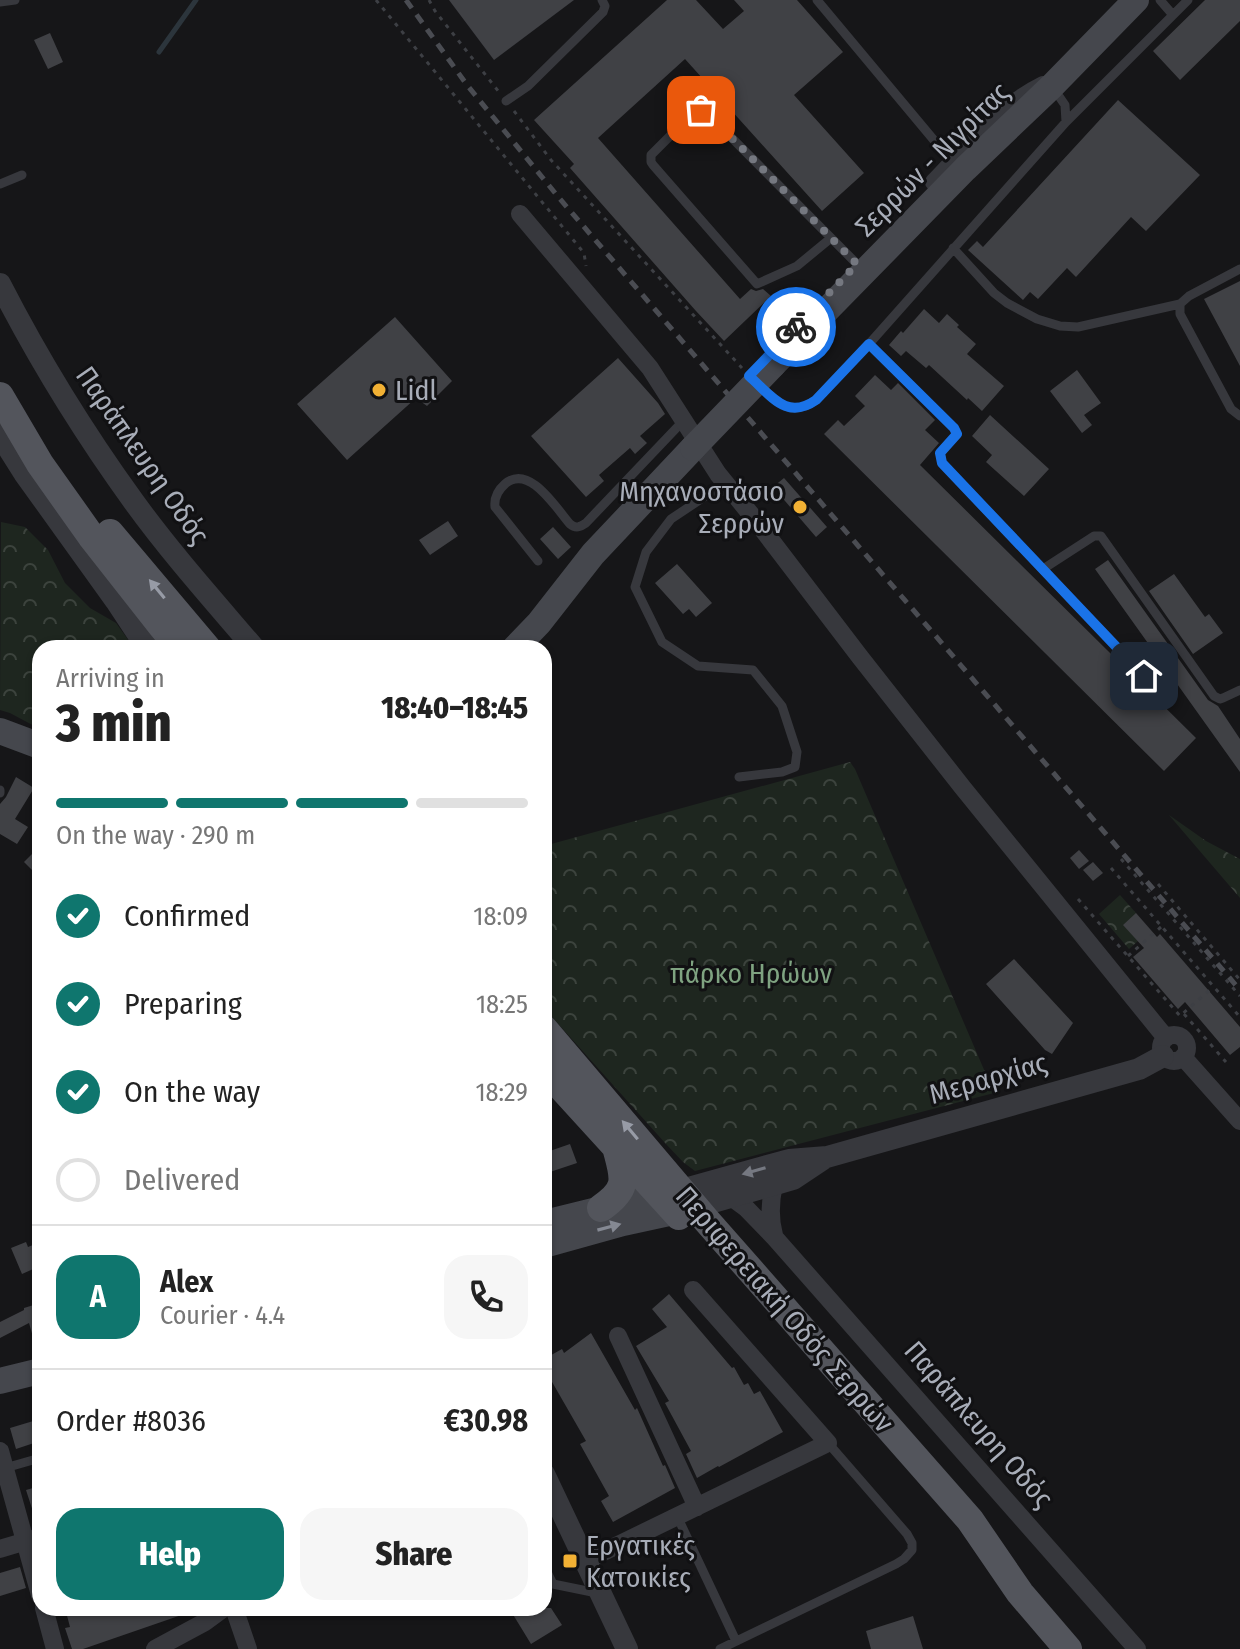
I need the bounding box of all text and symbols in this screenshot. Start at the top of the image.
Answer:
pin [667,76,735,144]
street label: Σερρών - Νιγρίτας [849,76,1016,243]
icon: bag [679,88,723,132]
courier [756,287,836,367]
icon: bike [774,305,818,349]
street label: Παράπλευρη Οδός [69,360,216,551]
place label: Lidl [395,374,437,407]
marker: Lidl [370,381,388,399]
place label: Μηχανοστάσιο Σερρών [619,475,784,540]
marker: Μηχανοστάσιο Σερρών [791,498,809,516]
one-way arrow [149,579,166,599]
pin [1110,642,1178,710]
icon: home [1122,654,1166,698]
text: Arriving in [56,663,165,694]
text: 18:40–18:45 [381,690,528,726]
text: 3 min [56,692,172,755]
text: On the way · 290 m [56,820,255,851]
icon: check [56,894,100,938]
text: Confirmed [124,898,250,934]
text: 18:09 [473,901,528,932]
park label: πάρκο Ηρώων [670,957,832,990]
icon: check [56,982,100,1026]
text: Preparing [124,986,242,1022]
text: 18:25 [476,989,528,1020]
street label: Μεραρχίας [925,1046,1051,1111]
icon: check [56,1070,100,1114]
text: On the way [124,1074,260,1110]
text: 18:29 [475,1077,528,1108]
one-way arrow [622,1121,640,1140]
text: Delivered [124,1162,240,1198]
one-way arrow [741,1165,766,1177]
street label: Περιφερειακή Οδός Σερρών [669,1180,900,1439]
one-way arrow [598,1220,622,1233]
button: phone [444,1255,528,1339]
text: Alex [160,1264,213,1300]
text: A [90,1279,106,1315]
text: Courier · 4.4 [160,1300,285,1331]
street label: Παράπλευρη Οδός [897,1334,1060,1514]
text: Order #8036 [56,1403,206,1439]
text: €30.98 [444,1403,528,1439]
button: Help [56,1508,284,1600]
button: Share [300,1508,528,1600]
place label: Εργατικές Κατοικίες [586,1529,695,1594]
marker: Εργατικές Κατοικίες [561,1552,579,1570]

